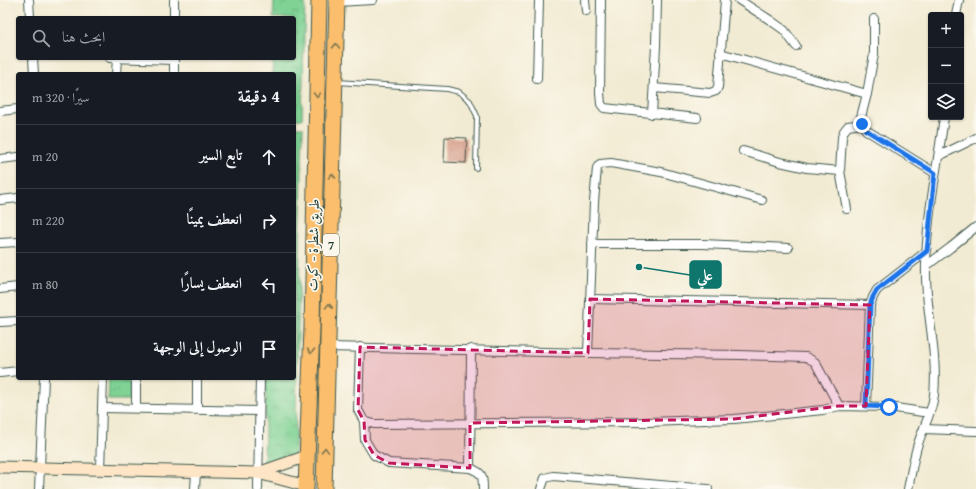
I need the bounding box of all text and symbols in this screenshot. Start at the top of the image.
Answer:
map controls [928,12,964,120]
button: + [928,12,964,48]
search box [16,16,296,60]
text: ابحث هنا [62,26,105,47]
icon: search [30,27,52,49]
one-way arrow [331,43,340,49]
button: − [928,48,964,84]
text: 4 دقيقة [238,83,280,108]
button: layers [928,84,964,120]
text: سيرًا · 320 m [32,88,90,107]
one-way arrow [313,92,321,98]
route end [853,115,871,133]
text: تابع السير [200,144,242,165]
icon: ahead [258,146,280,168]
text: 20 m [32,147,58,166]
one-way arrow [328,173,336,179]
street label: طريق شطرة - كوت [302,199,324,291]
text: انعطف يمينًا [186,208,242,229]
icon: right [258,210,280,232]
text: 220 m [32,211,64,230]
road number: 7 [323,234,339,256]
callout: علي [690,261,721,288]
text: علي [696,264,713,290]
text: انعطف يسارًا [180,272,242,293]
icon: left [258,274,280,296]
text: 80 m [32,275,58,294]
one-way arrow [325,303,334,309]
text: الوصول إلى الوجهة [153,336,242,357]
icon: arrive [258,338,280,360]
one-way arrow [306,348,315,354]
route start [880,398,898,416]
one-way arrow [321,447,329,453]

